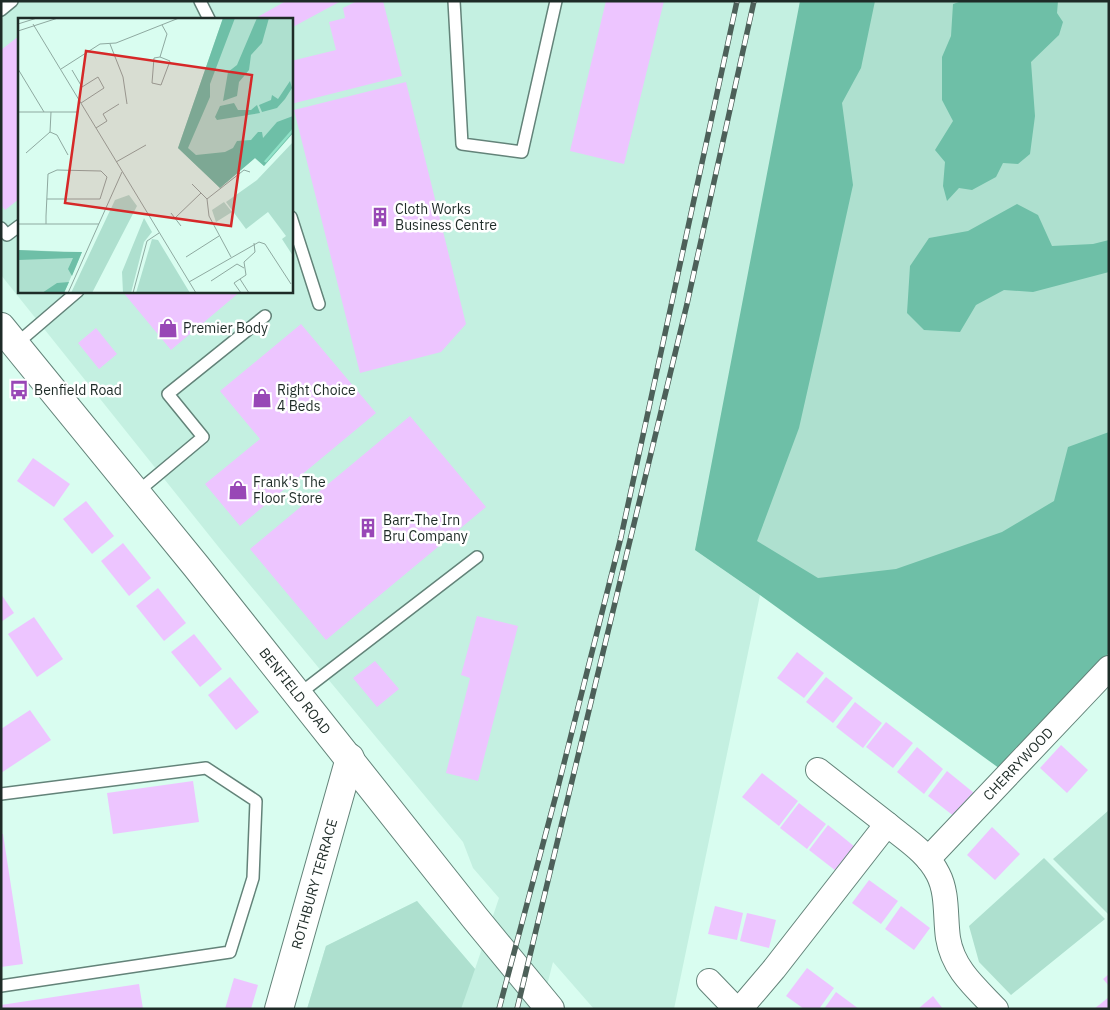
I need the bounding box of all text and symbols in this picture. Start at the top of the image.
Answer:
inset map [18,18,292,292]
place label: Cloth Works Business Centre [395,200,497,234]
building icon: Cloth Works Business Centre [369,206,391,228]
shop icon: Premier Body [157,317,179,339]
place label: Premier Body [183,319,268,337]
bus stop icon: Benfield Road [8,379,30,401]
place label: Benfield Road [34,381,122,399]
place label: Right Choice 4 Beds [277,381,356,415]
shop icon: Right Choice 4 Beds [251,387,273,409]
place label: Frank's The Floor Store [253,473,326,507]
shop icon: Frank's The Floor Store [227,479,249,501]
place label: Barr-The Irn Bru Company [383,511,468,545]
building icon: Barr-The Irn Bru Company [357,517,379,539]
street label: BENFIELD ROAD [255,644,335,738]
street label: CHERRYWOOD [979,723,1057,804]
street label: ROTHBURY TERRACE [287,817,341,951]

